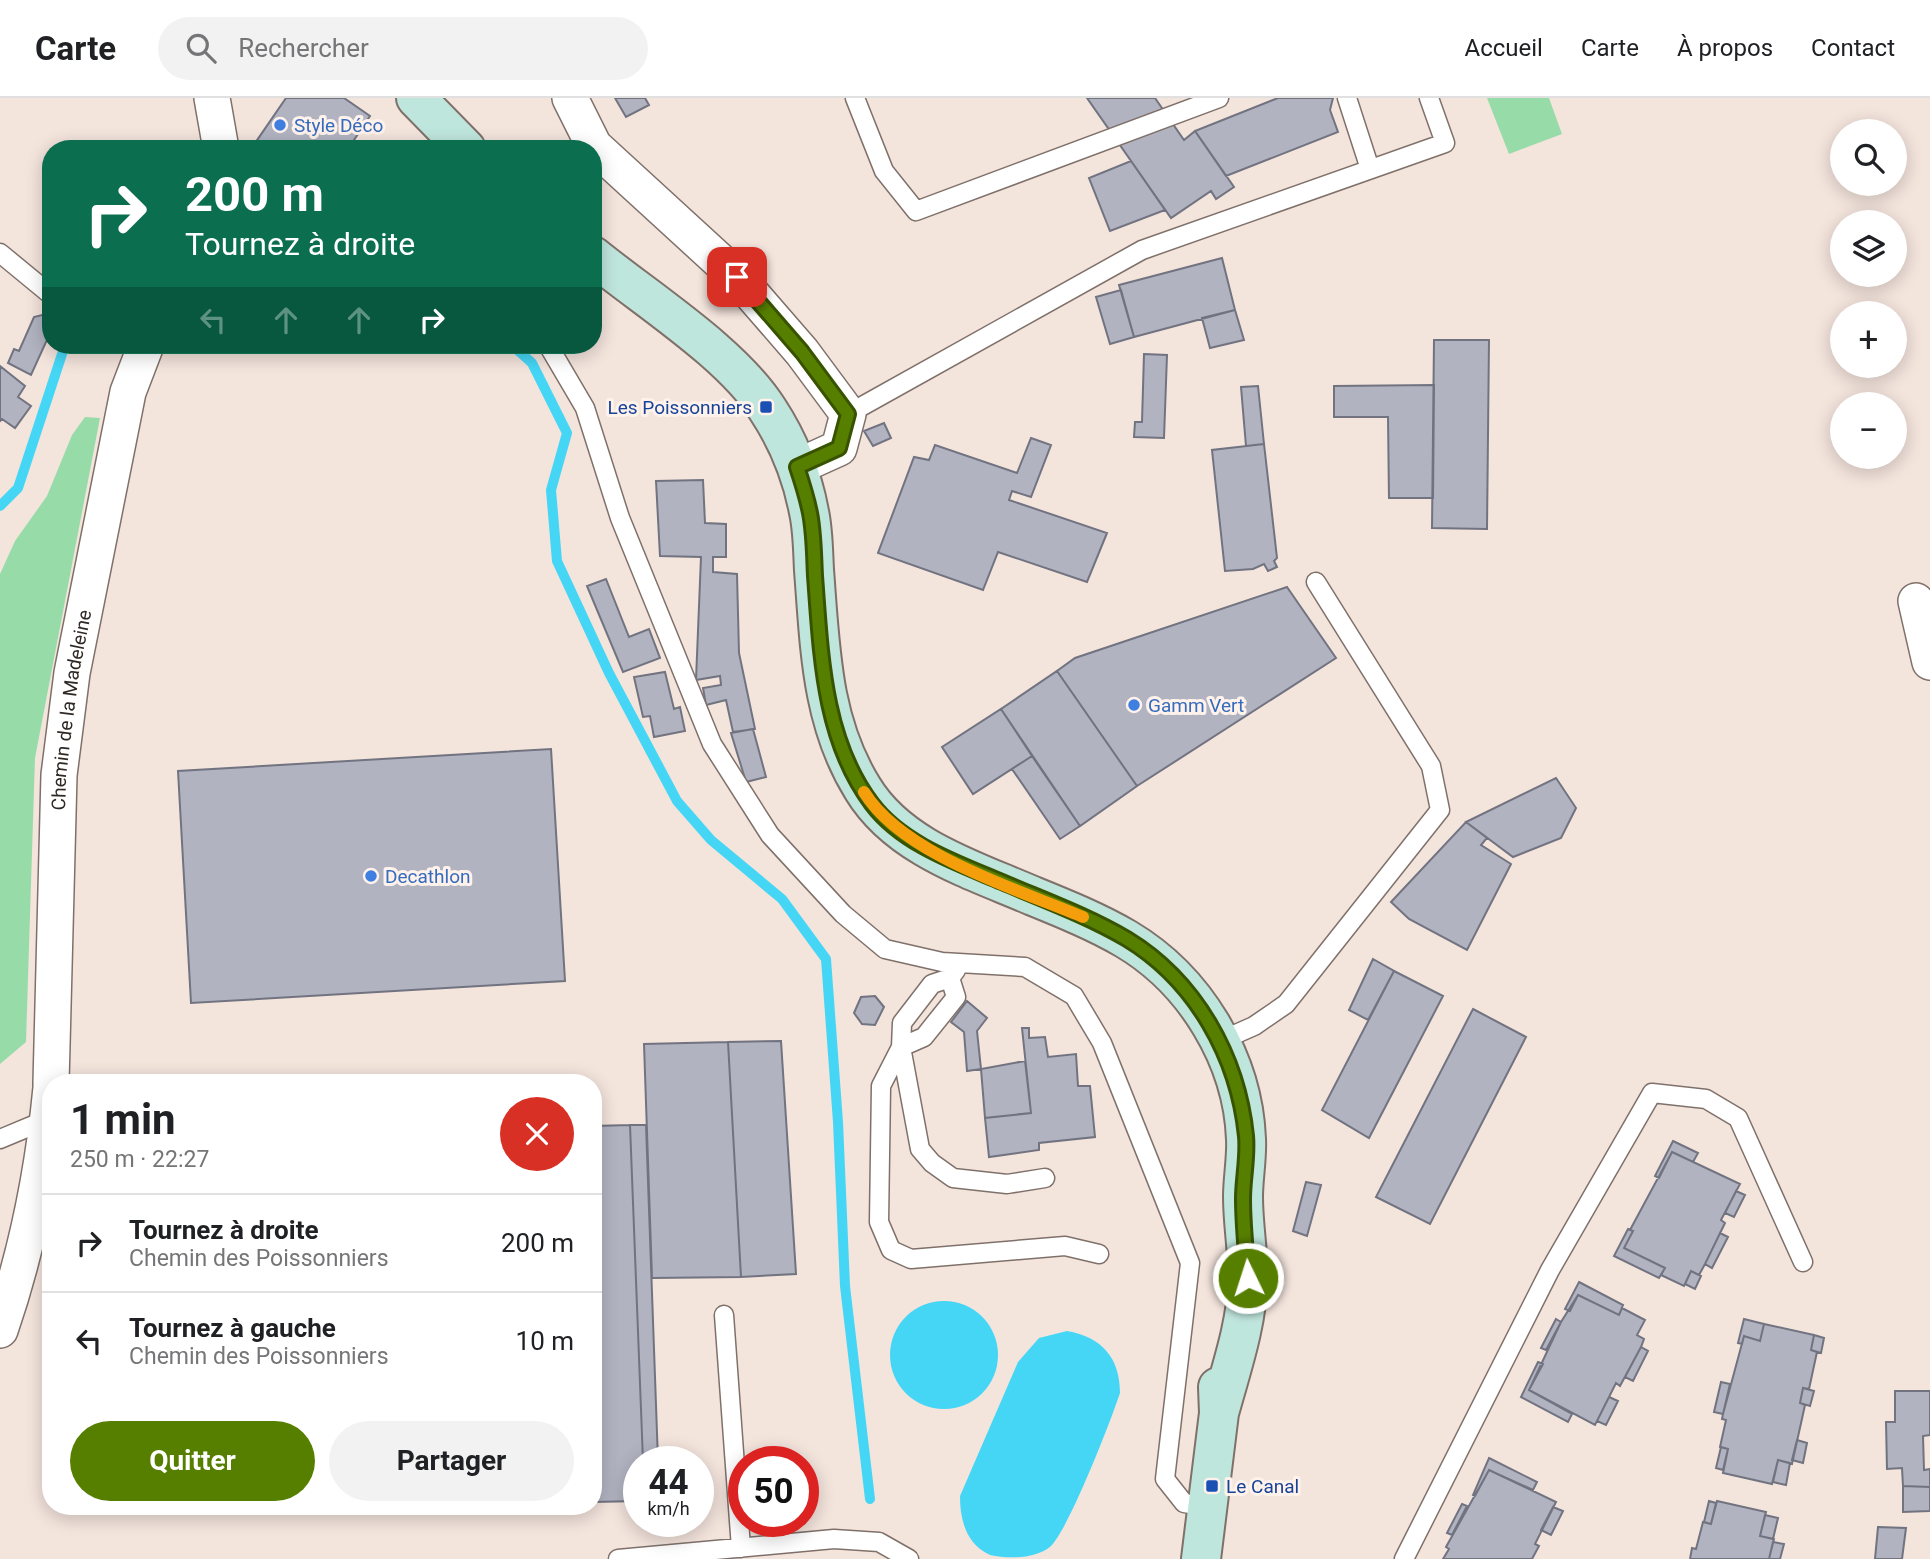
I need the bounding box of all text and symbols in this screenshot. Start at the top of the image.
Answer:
search box [158,17,648,80]
text: Carte [35,29,116,68]
icon: search [182,29,220,67]
text: Rechercher [238,33,369,63]
text: Accueil [1464,34,1543,62]
text: Carte [1581,34,1639,62]
text: À propos [1677,34,1773,62]
text: Contact [1811,34,1895,62]
place label: Style Déco [294,114,383,137]
marker: Style Déco [272,117,288,133]
map controls [1830,119,1907,469]
button: search [1830,119,1907,196]
text: 200 m [185,166,324,223]
icon: right [70,168,161,259]
button: layers [1830,210,1907,287]
text: Tournez à droite [185,225,415,263]
pin [707,247,767,307]
icon: arrive [718,258,756,296]
icon: left [194,301,232,339]
icon: ahead [267,301,305,339]
icon: ahead [340,301,378,339]
icon: right [413,301,451,339]
button: + [1830,301,1907,378]
button: − [1830,392,1907,469]
place label: Les Poissonniers [607,396,752,419]
marker: Les Poissonniers [758,399,774,415]
street label: Chemin de la Madeleine [47,608,96,811]
place label: Gamm Vert [1148,694,1244,717]
marker: Gamm Vert [1126,697,1142,713]
place label: Decathlon [385,865,470,888]
marker: Decathlon [363,868,379,884]
text: 1 min [70,1095,176,1144]
button: close [500,1097,574,1171]
text: 250 m · 22:27 [70,1146,209,1173]
text: Tournez à droite [129,1215,319,1245]
icon: right [70,1224,108,1262]
text: 200 m [501,1228,574,1258]
position arrow [1211,1241,1285,1315]
text: Chemin des Poissonniers [129,1245,389,1272]
text: Tournez à gauche [129,1313,336,1343]
icon: left [70,1322,108,1360]
text: 10 m [516,1326,574,1356]
text: Chemin des Poissonniers [129,1343,389,1370]
button: Quitter [70,1421,315,1501]
button: Partager [329,1421,574,1501]
speed limit sign: 50 [728,1446,819,1537]
text: 44 [648,1462,689,1503]
place label: Le Canal [1226,1475,1299,1498]
marker: Le Canal [1204,1478,1220,1494]
text: km/h [647,1498,690,1519]

